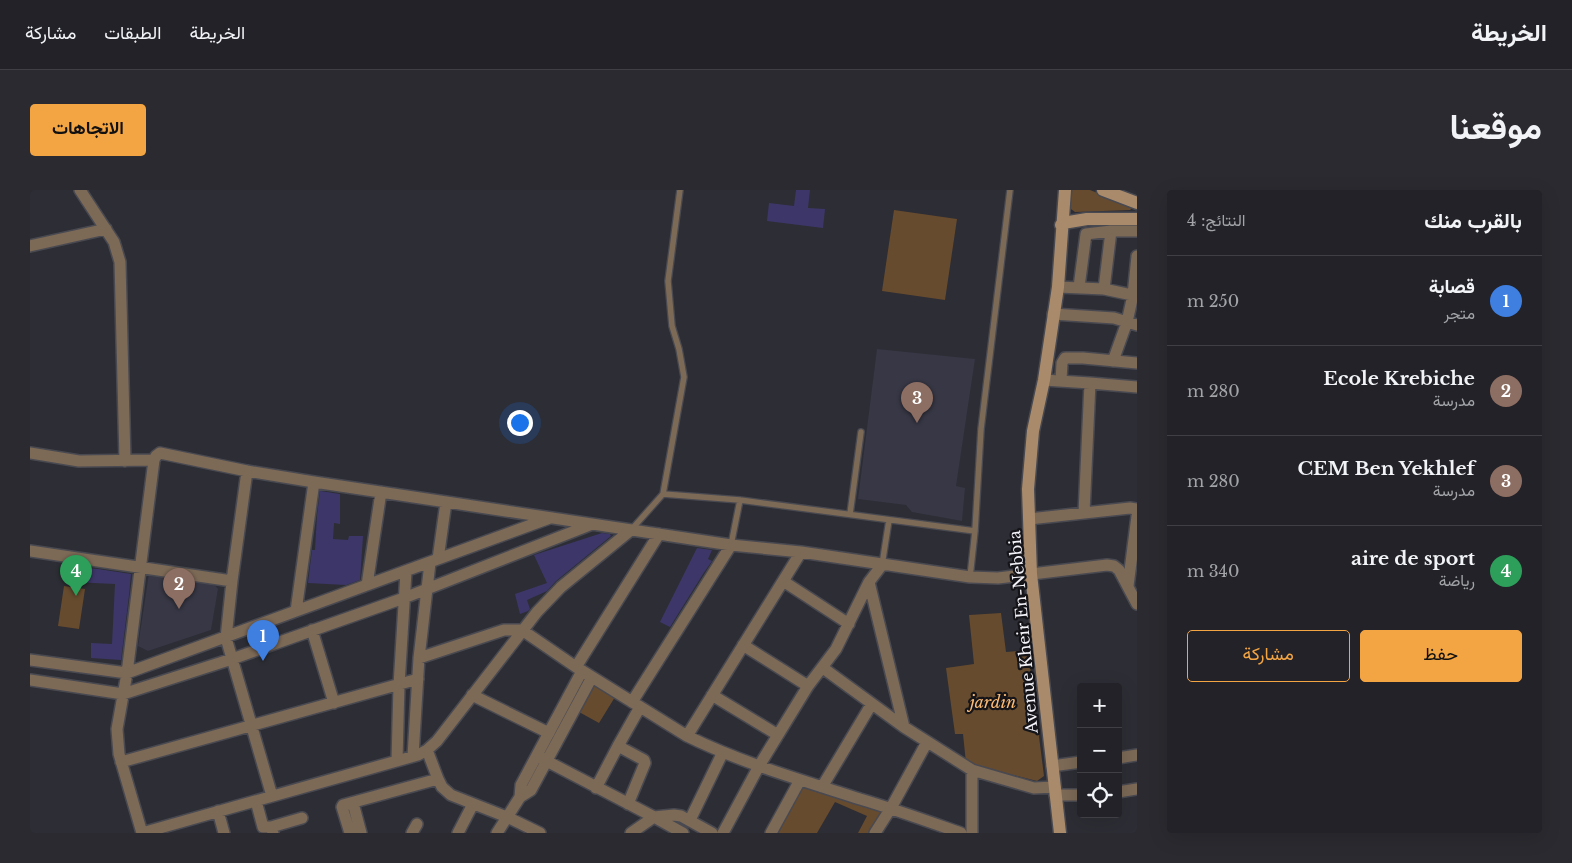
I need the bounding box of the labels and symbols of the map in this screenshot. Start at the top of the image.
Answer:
pin: 3 [901,382,933,423]
your location [507,410,533,436]
street label: Avenue Kheir En-Nebbia [1004,530,1042,735]
pin: 4 [60,555,92,596]
pin: 2 [163,568,195,609]
pin: 1 [247,620,279,661]
park label: jardin [966,692,1016,712]

